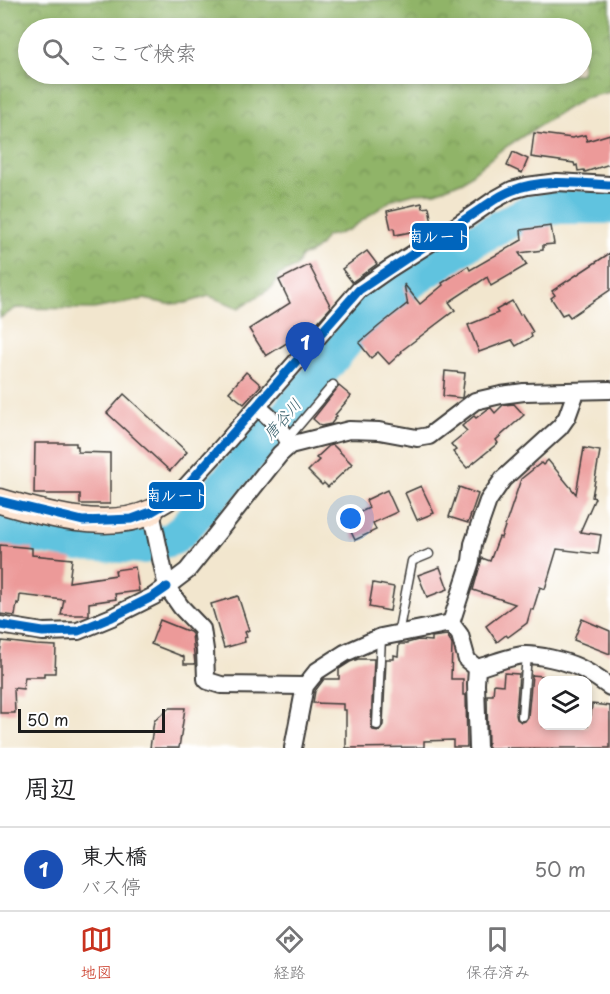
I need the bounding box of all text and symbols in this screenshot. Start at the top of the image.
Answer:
search box [18,18,592,84]
icon: search [39,35,72,68]
text: ここで検索 [87,35,197,68]
line badge: 南ルート [411,222,468,251]
text: 南ルート [407,223,471,247]
pin: 1 [286,322,324,372]
water label: 唐谷川 [256,392,306,444]
line badge: 南ルート [148,481,205,510]
text: 南ルート [145,482,209,506]
your location [336,504,365,533]
map controls [538,676,592,730]
button: layers [538,676,592,730]
scale bar [18,706,165,734]
text: 50 m [27,707,68,731]
text: 周辺 [24,768,76,807]
text: 東大橋 [81,838,147,871]
text: 1 [39,854,48,884]
text: 50 m [534,854,586,884]
text: バス停 [81,871,141,901]
tab: 地図 [80,923,113,983]
tab: 経路 [273,923,306,983]
tab: 保存済み [466,923,530,983]

